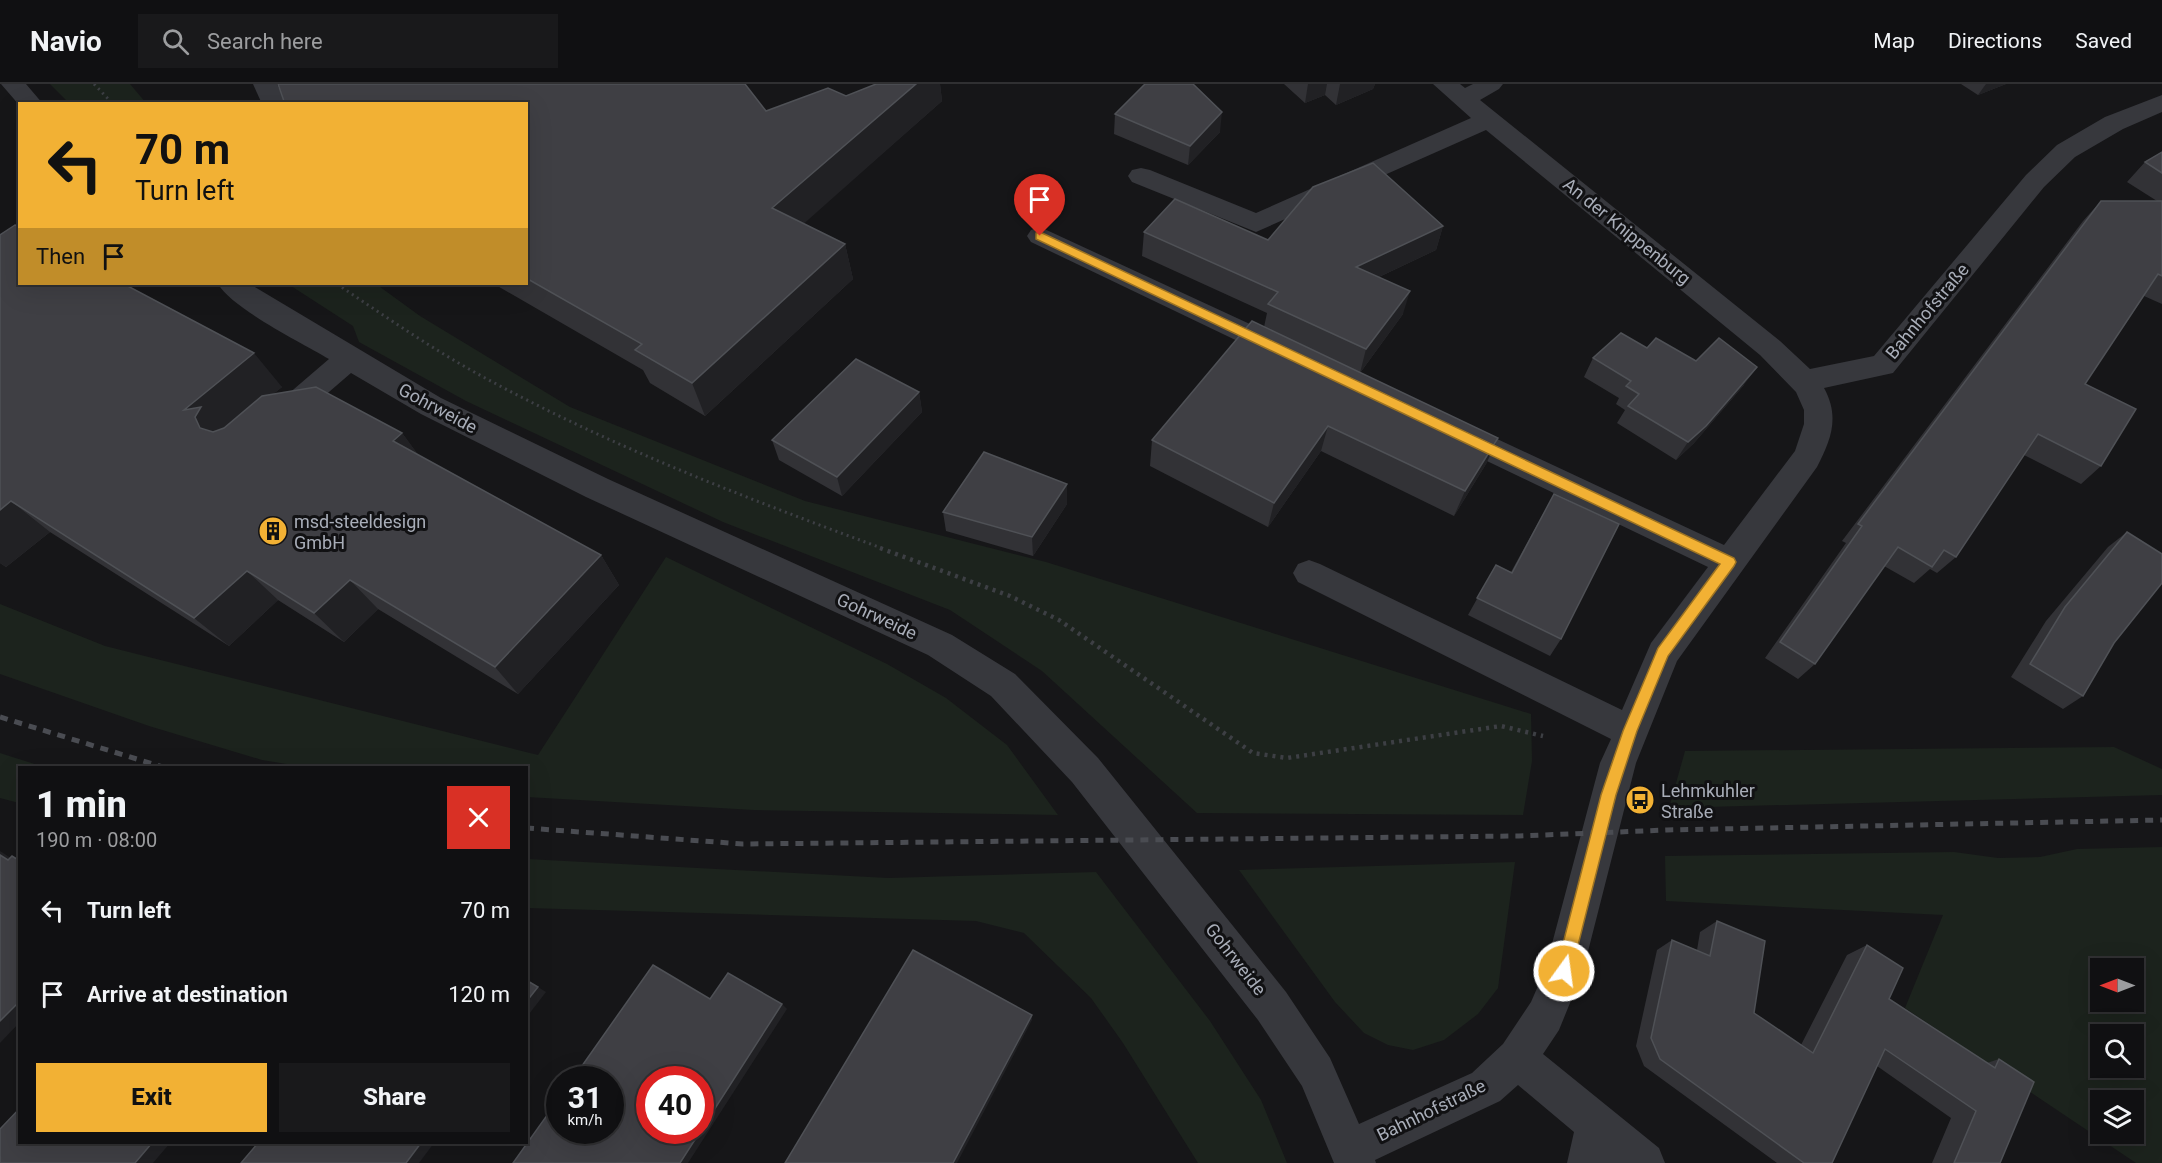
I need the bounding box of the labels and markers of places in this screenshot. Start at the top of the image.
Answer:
pin [1014,174,1065,236]
place label: msd-steeldesign GmbH [294,511,426,553]
building icon: msd-steeldesign GmbH [257,515,289,547]
place label: Lehmkuhler Straße [1661,780,1755,822]
bus stop icon: Lehmkuhler Straße [1624,784,1656,816]

